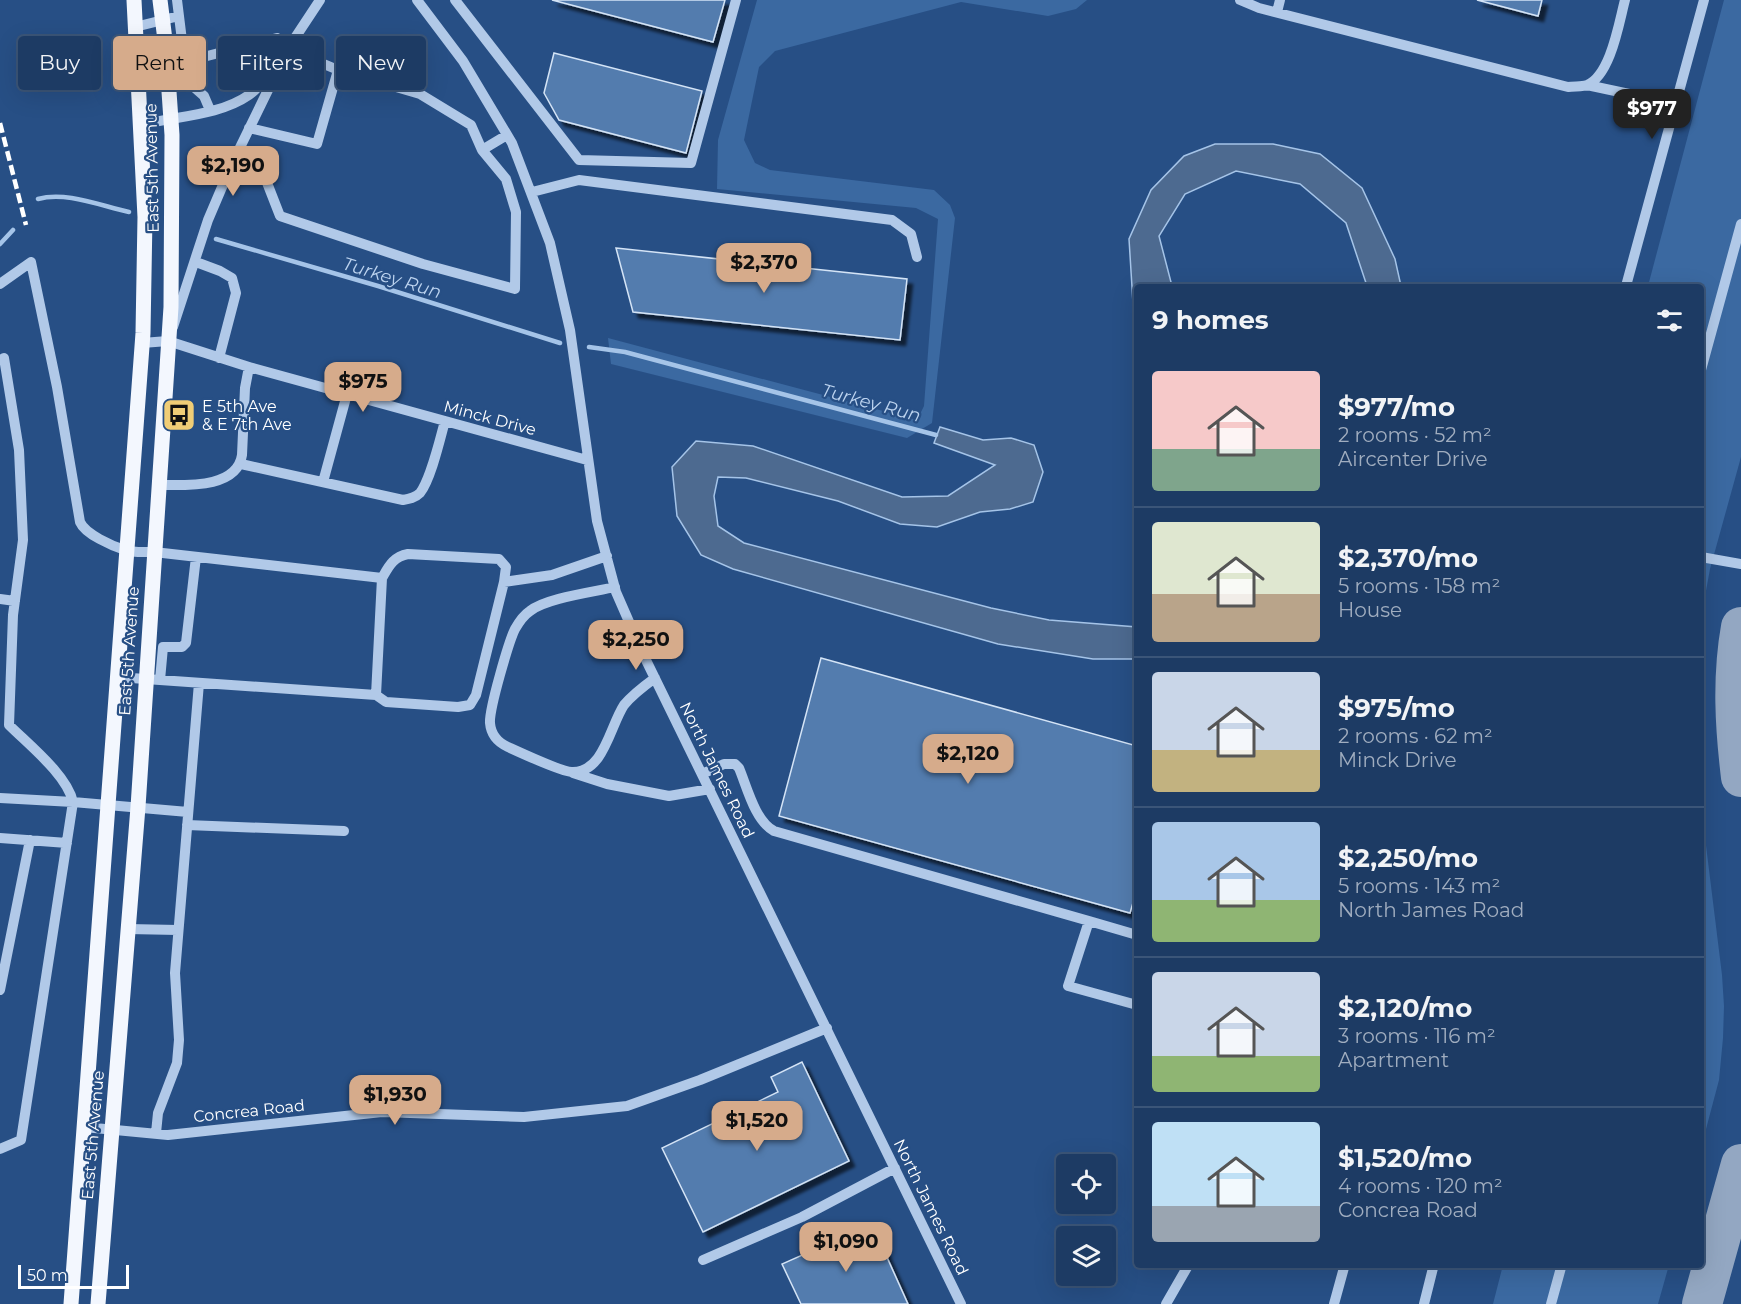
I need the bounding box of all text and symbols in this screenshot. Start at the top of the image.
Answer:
chip: Buy [18,36,101,90]
chip: Rent [113,36,206,90]
chip: Filters [218,36,324,90]
chip: New [336,36,426,90]
pin: $977 [1616,89,1688,140]
text: $977 [1627,96,1677,120]
street label: East 5th Avenue [141,103,163,233]
pin: $2,190 [184,146,282,197]
text: $2,190 [201,153,265,177]
pin: $2,370 [715,243,813,294]
text: $2,370 [730,250,798,274]
water label: Turkey Run [340,253,444,303]
text: 9 homes [1152,304,1269,336]
icon: filters [1653,304,1686,337]
pin: $975 [327,362,399,413]
text: $975 [338,369,388,393]
water label: Turkey Run [819,379,923,427]
text: $977/mo [1338,391,1455,423]
icon: home [1200,395,1272,467]
bus stop icon: E 5th Ave & E 7th Ave [161,397,197,433]
place label: E 5th Ave & E 7th Ave [202,397,292,434]
street label: Minck Drive [442,397,538,439]
text: 2 rooms · 52 m² [1338,423,1492,447]
text: Aircenter Drive [1338,447,1488,471]
text: $2,370/mo [1338,542,1478,574]
icon: home [1200,546,1272,618]
text: 5 rooms · 158 m² [1338,574,1500,598]
street label: East 5th Avenue [115,586,143,716]
text: House [1338,598,1402,622]
pin: $2,250 [587,620,685,671]
text: $2,250 [602,627,670,651]
text: $975/mo [1338,692,1455,724]
icon: home [1200,696,1272,768]
street label: North James Road [676,699,758,841]
text: 2 rooms · 62 m² [1338,724,1493,748]
pin: $2,120 [919,734,1017,785]
text: $2,120 [937,741,999,765]
text: Minck Drive [1338,748,1457,772]
text: $2,250/mo [1338,842,1478,874]
icon: home [1200,846,1272,918]
text: 5 rooms · 143 m² [1338,874,1500,898]
text: North James Road [1338,898,1524,922]
text: $2,120/mo [1338,992,1472,1024]
icon: home [1200,996,1272,1068]
text: 3 rooms · 116 m² [1338,1024,1496,1048]
text: Apartment [1338,1048,1449,1072]
street label: East 5th Avenue [78,1070,108,1200]
pin: $1,930 [346,1075,444,1126]
text: $1,930 [363,1082,427,1106]
street label: Concrea Road [192,1096,306,1126]
pin: $1,520 [708,1101,806,1152]
text: $1,520 [726,1108,788,1132]
street label: North James Road [890,1136,972,1278]
text: $1,520/mo [1338,1142,1472,1174]
icon: home [1200,1146,1272,1218]
map controls [1056,1154,1116,1286]
button: locate [1056,1154,1116,1214]
text: 4 rooms · 120 m² [1338,1174,1503,1198]
text: Concrea Road [1338,1198,1478,1222]
pin: $1,090 [797,1222,895,1273]
button: layers [1056,1226,1116,1286]
text: $1,090 [813,1229,879,1253]
scale bar [18,1262,129,1290]
text: 50 m [27,1266,68,1285]

